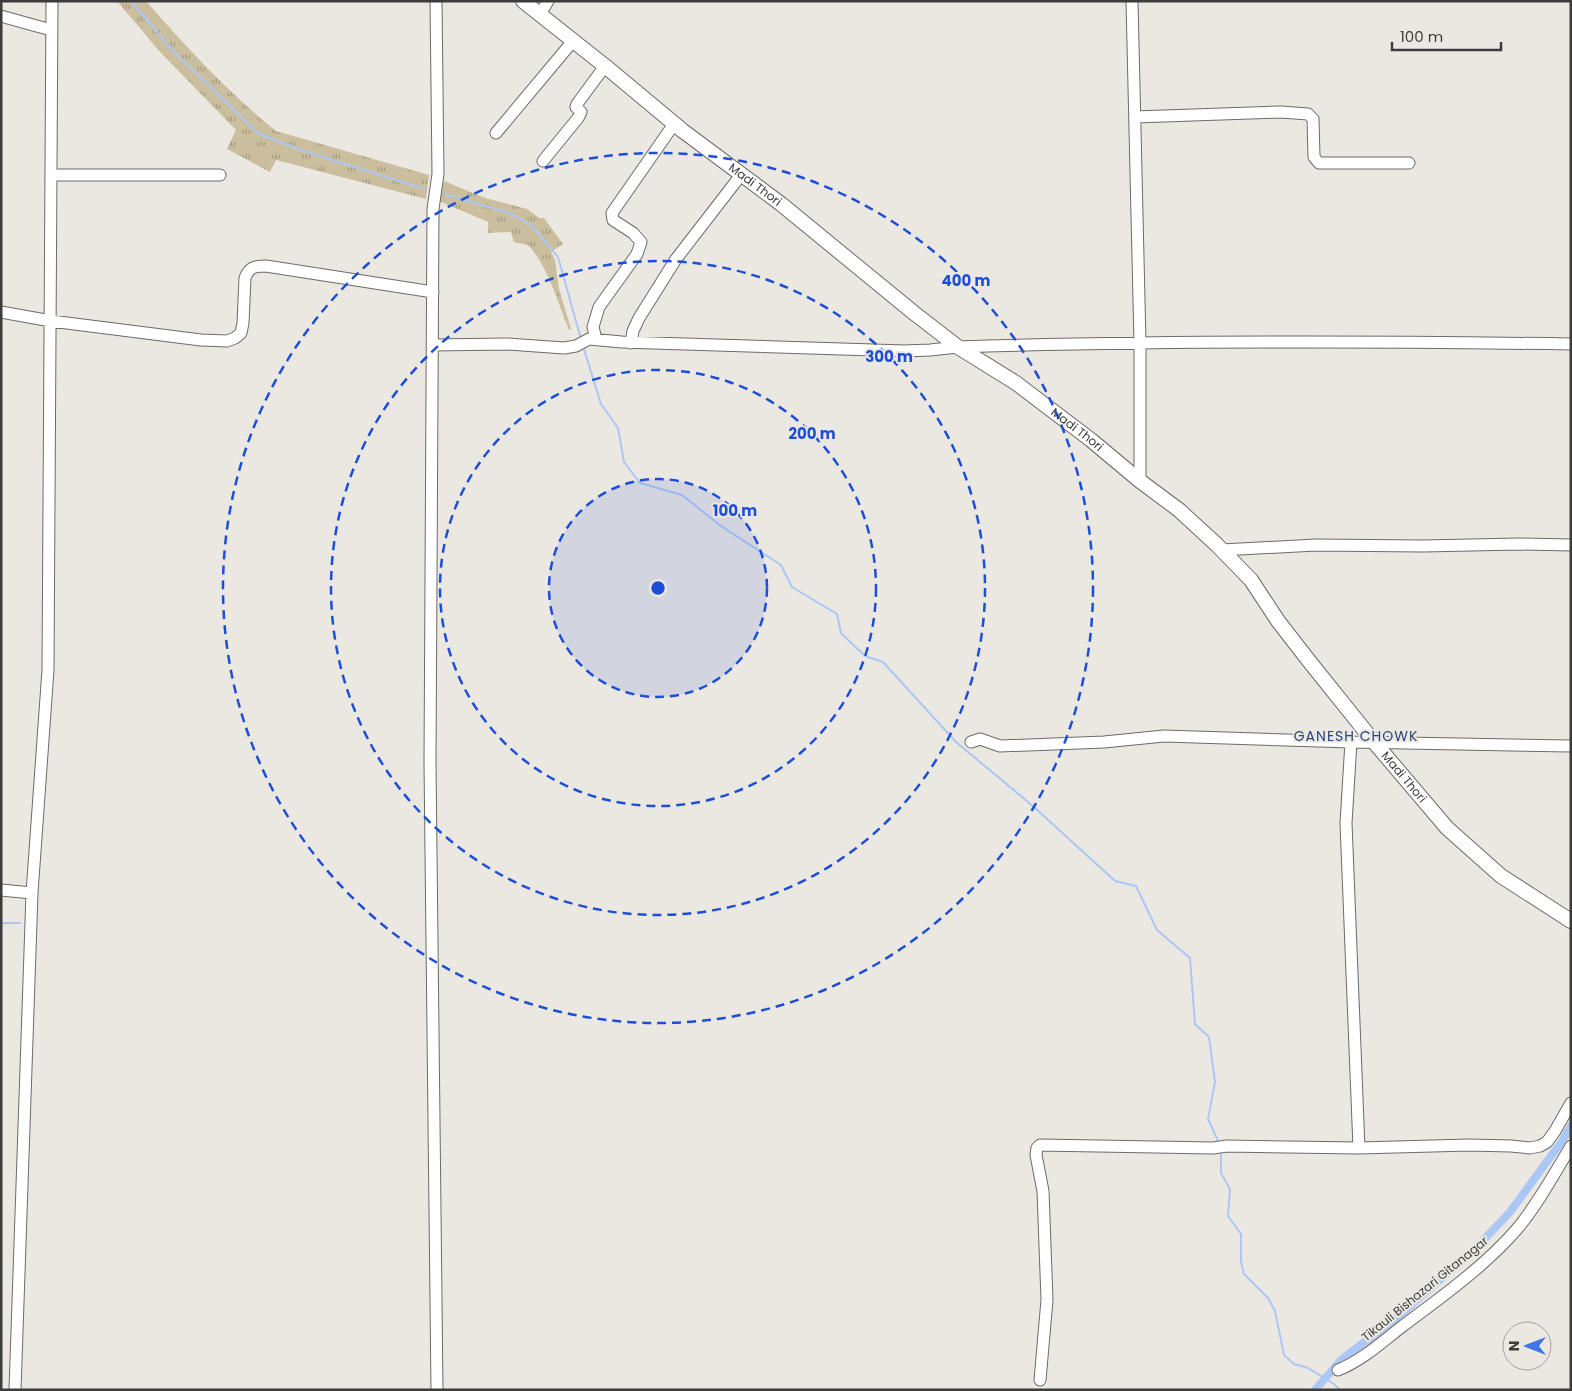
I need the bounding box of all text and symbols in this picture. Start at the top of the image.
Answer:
scale bar [1392,20,1501,52]
text: 100 m [1400,26,1443,47]
street label: Madi Thori [725,159,785,210]
text: 400 m [942,270,991,291]
text: 300 m [865,346,913,367]
street label: Madi Thori [1048,404,1107,455]
text: 200 m [788,423,836,444]
text: 100 m [713,500,757,521]
centre of rings [649,579,667,597]
district label: GANESH CHOWK [1294,726,1418,746]
street label: Madi Thori [1378,748,1431,806]
street label: Tikauli Bishazari Gitanagar [1358,1232,1492,1345]
north arrow [1502,1321,1552,1371]
text: N [1504,1341,1524,1351]

